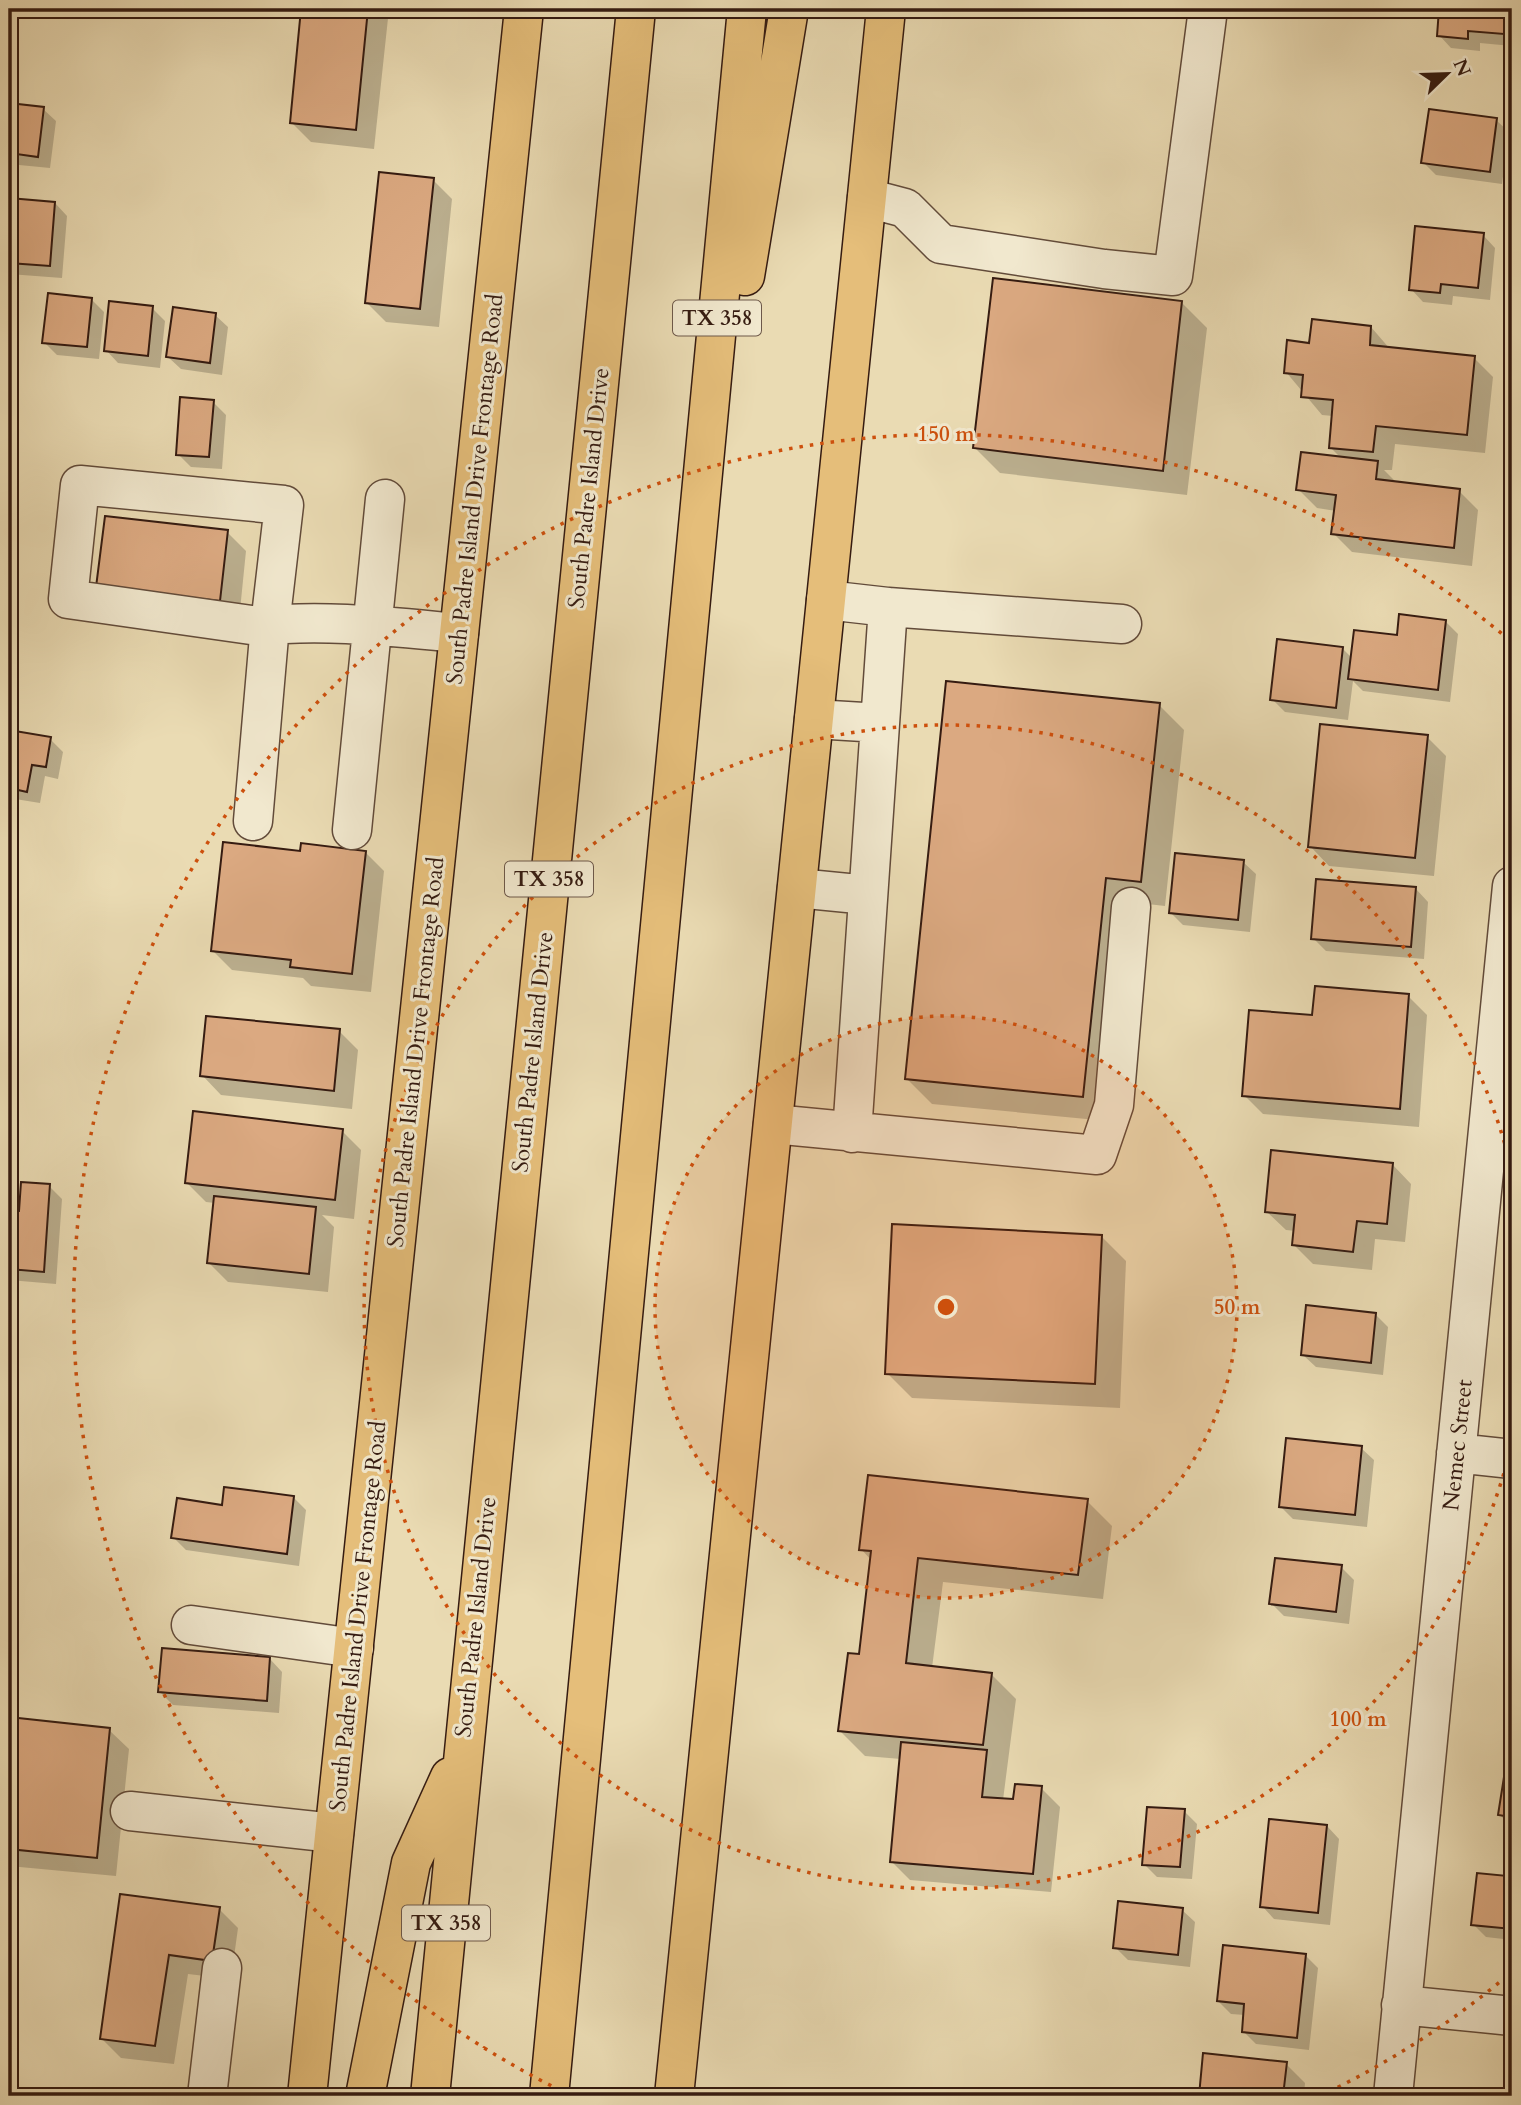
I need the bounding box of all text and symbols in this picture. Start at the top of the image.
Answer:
north arrow [1412,38,1482,108]
text: N [1447,55,1477,81]
street label: South Padre Island Drive Frontage Road [439,292,510,686]
road number: TX 358 [673,300,761,336]
street label: South Padre Island Drive [560,366,617,610]
text: 150 m [917,420,975,449]
street label: South Padre Island Drive Frontage Road [380,855,451,1249]
road number: TX 358 [505,862,593,896]
street label: South Padre Island Drive [504,930,561,1174]
text: 50 m [1214,1293,1261,1322]
centre of rings [934,1295,958,1319]
street label: Nemec Street [1435,1378,1480,1512]
street label: South Padre Island Drive Frontage Road [322,1419,393,1813]
street label: South Padre Island Drive [447,1495,504,1739]
text: 100 m [1329,1705,1387,1734]
road number: TX 358 [402,1906,490,1940]

